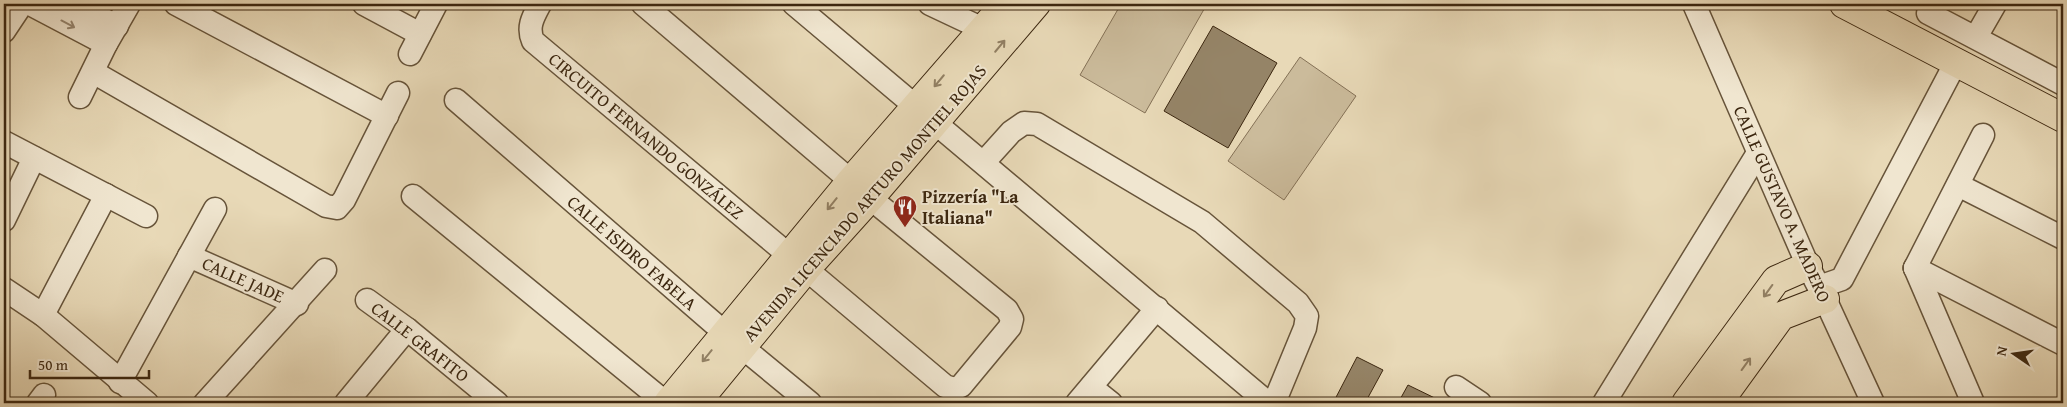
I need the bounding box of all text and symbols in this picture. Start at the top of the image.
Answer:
one-way arrow [60,20,75,29]
one-way arrow [994,40,1005,53]
street label: CIRCUITO FERNANDO GONZÁLEZ [543,46,750,226]
street label: AVENIDA LICENCIADO ARTURO MONTIEL ROJAS [736,58,993,347]
one-way arrow [934,74,945,87]
street label: CALLE GUSTAVO A. MADERO [1727,101,1838,307]
place label: Pizzería "La Italiana" [922,183,1019,231]
street label: CALLE ISIDRO FABELA [561,189,703,317]
restaurant icon: Pizzería "La Italiana" [892,194,918,228]
one-way arrow [827,197,838,210]
street label: CALLE JADE [198,249,289,310]
one-way arrow [1763,284,1773,298]
street label: CALLE GRAFITO [365,295,475,389]
north arrow [1990,330,2040,380]
text: N [1991,344,2012,358]
scale bar [30,347,149,379]
one-way arrow [701,349,712,362]
text: 50 m [38,354,69,375]
one-way arrow [1741,357,1751,371]

